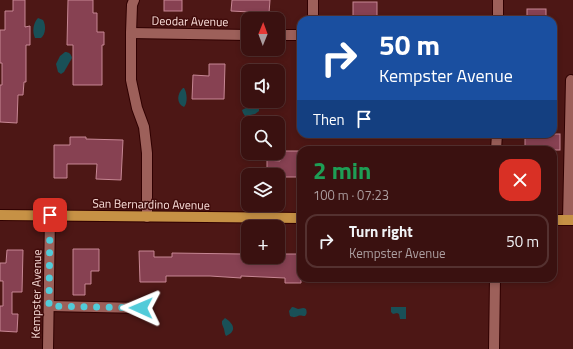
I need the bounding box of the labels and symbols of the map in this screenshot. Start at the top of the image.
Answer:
street label: Deodar Avenue [151,11,229,31]
north arrow [241,12,285,56]
street label: San Bernardino Avenue [92,193,210,215]
pin [33,198,67,232]
street label: Kempster Avenue [26,249,46,339]
position arrow [120,287,162,329]

